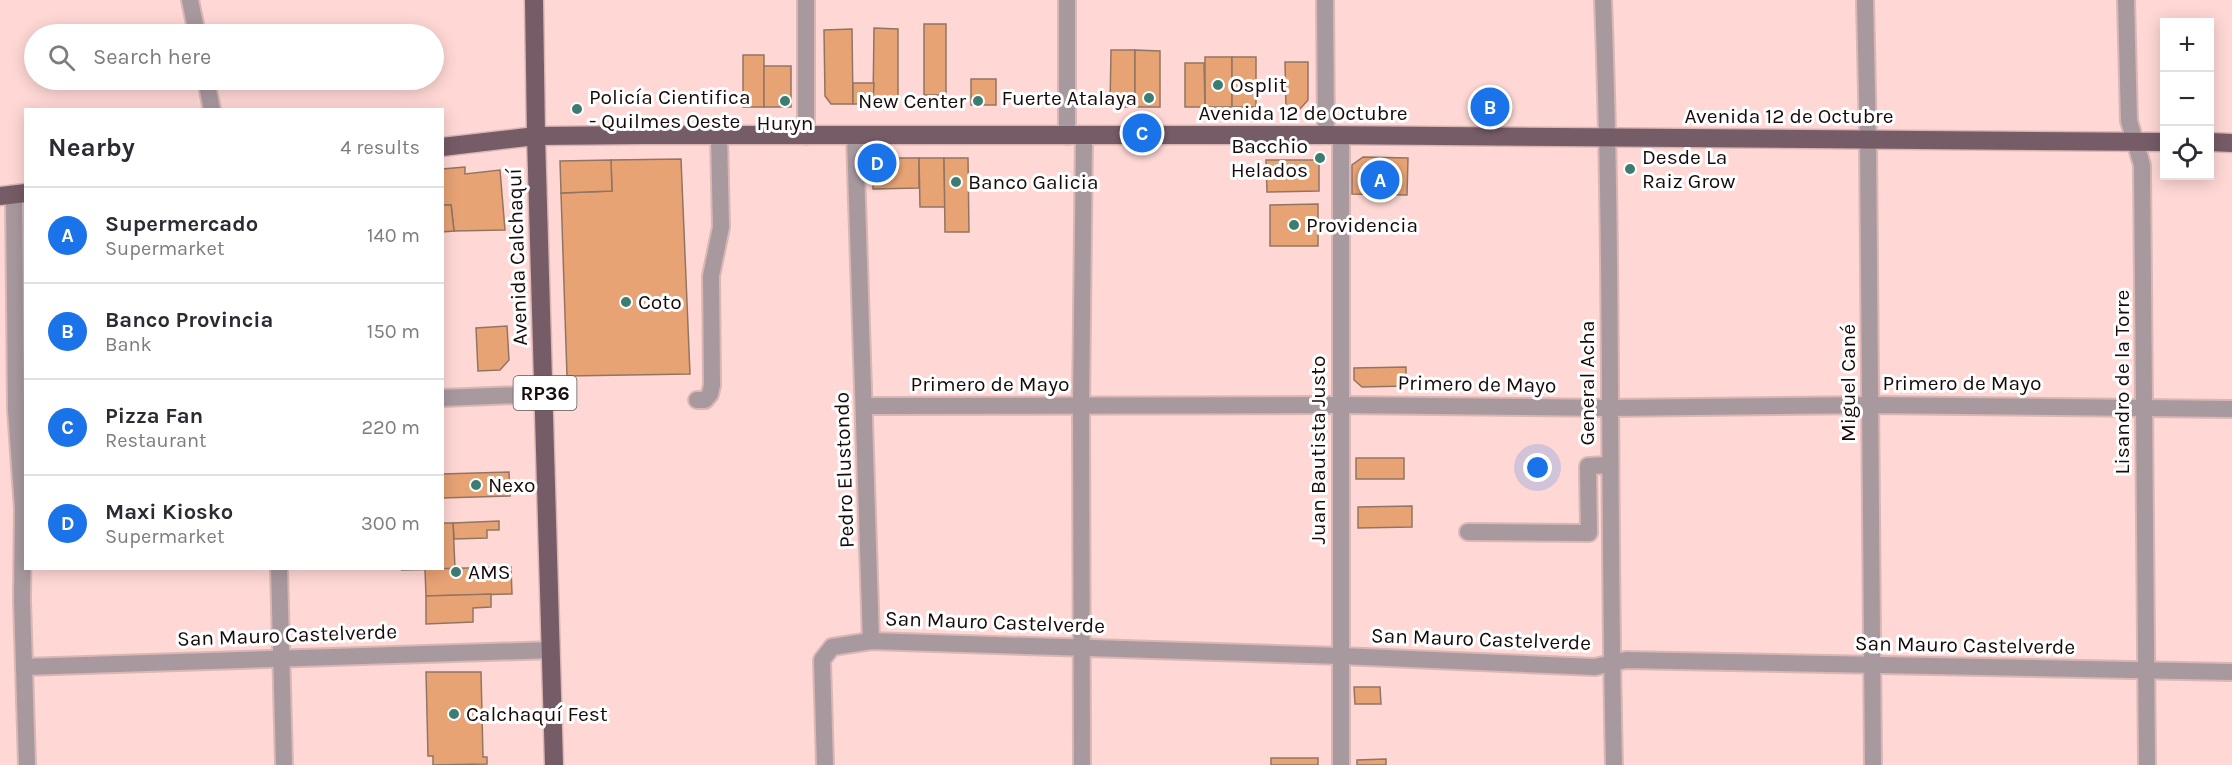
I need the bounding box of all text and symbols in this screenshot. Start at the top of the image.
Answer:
map controls [2160,18,2214,180]
button: + [2160,18,2214,72]
search box [24,24,444,90]
icon: search [45,41,78,74]
text: Search here [93,44,211,70]
button: − [2160,72,2214,126]
place label: Osplit [1230,73,1287,97]
marker: Osplit [1211,78,1225,92]
pin: B [1470,84,1510,130]
place label: Policía Cientifica - Quilmes Oeste [589,85,750,133]
place label: Fuerte Atalaya [1001,86,1137,110]
place label: New Center [858,89,966,113]
marker: Fuerte Atalaya [1142,91,1156,105]
marker: Huryn [778,94,792,108]
marker: New Center [971,94,985,108]
street label: Avenida 12 de Octubre [1199,101,1408,125]
marker: Policía Cientifica - Quilmes Oeste [570,102,584,116]
street label: Avenida 12 de Octubre [1685,104,1894,128]
pin: C [1122,110,1162,156]
place label: Huryn [757,111,813,135]
button: locate [2160,126,2214,180]
text: Nearby [48,132,135,163]
place label: Bacchio Helados [1231,134,1308,182]
text: 4 results [340,136,420,159]
pin: D [858,140,896,186]
place label: Desde La Raiz Grow [1642,145,1735,193]
marker: Bacchio Helados [1313,151,1327,165]
pin: A [1360,158,1400,202]
marker: Desde La Raiz Grow [1623,162,1637,176]
street label: Avenida Calchaquí [502,167,532,346]
place label: Banco Galicia [968,170,1098,194]
marker: Banco Galicia [949,175,963,189]
text: Supermercado [105,211,258,237]
place label: Providencia [1306,213,1418,237]
marker: Providencia [1287,218,1301,232]
text: A [61,224,74,247]
text: 140 m [367,224,420,247]
text: Supermarket [105,237,224,260]
place label: Coto [638,290,682,314]
street label: Lisandro de la Torre [2110,290,2134,474]
marker: Coto [619,295,633,309]
text: Banco Provincia [105,307,273,333]
text: B [61,320,74,343]
text: 150 m [367,320,420,343]
street label: General Acha [1575,321,1599,445]
street label: Miguel Cané [1836,324,1860,442]
text: Bank [105,333,152,356]
street label: Juan Bautista Justo [1306,356,1330,544]
street label: Primero de Mayo [1397,371,1557,397]
street label: Primero de Mayo [1883,371,2041,395]
street label: Primero de Mayo [911,372,1069,396]
road number: RP36 [514,376,576,410]
street label: Pedro Elustondo [829,391,859,549]
text: Pizza Fan [105,403,203,429]
text: C [61,416,74,439]
text: 220 m [361,416,420,439]
text: Restaurant [105,429,207,452]
your location [1523,453,1552,482]
place label: Nexo [488,473,535,497]
marker: Nexo [469,478,483,492]
text: Maxi Kiosko [105,499,233,525]
text: D [61,512,74,535]
text: 300 m [361,512,420,535]
text: Supermarket [105,525,224,548]
place label: AMS [468,560,511,584]
marker: AMS [449,565,463,579]
street label: San Mauro Castelverde [885,606,1105,638]
street label: San Mauro Castelverde [177,619,397,651]
street label: San Mauro Castelverde [1371,623,1591,655]
street label: San Mauro Castelverde [1855,631,2075,659]
place label: Calchaquí Fest [466,702,608,726]
marker: Calchaquí Fest [447,707,461,721]

